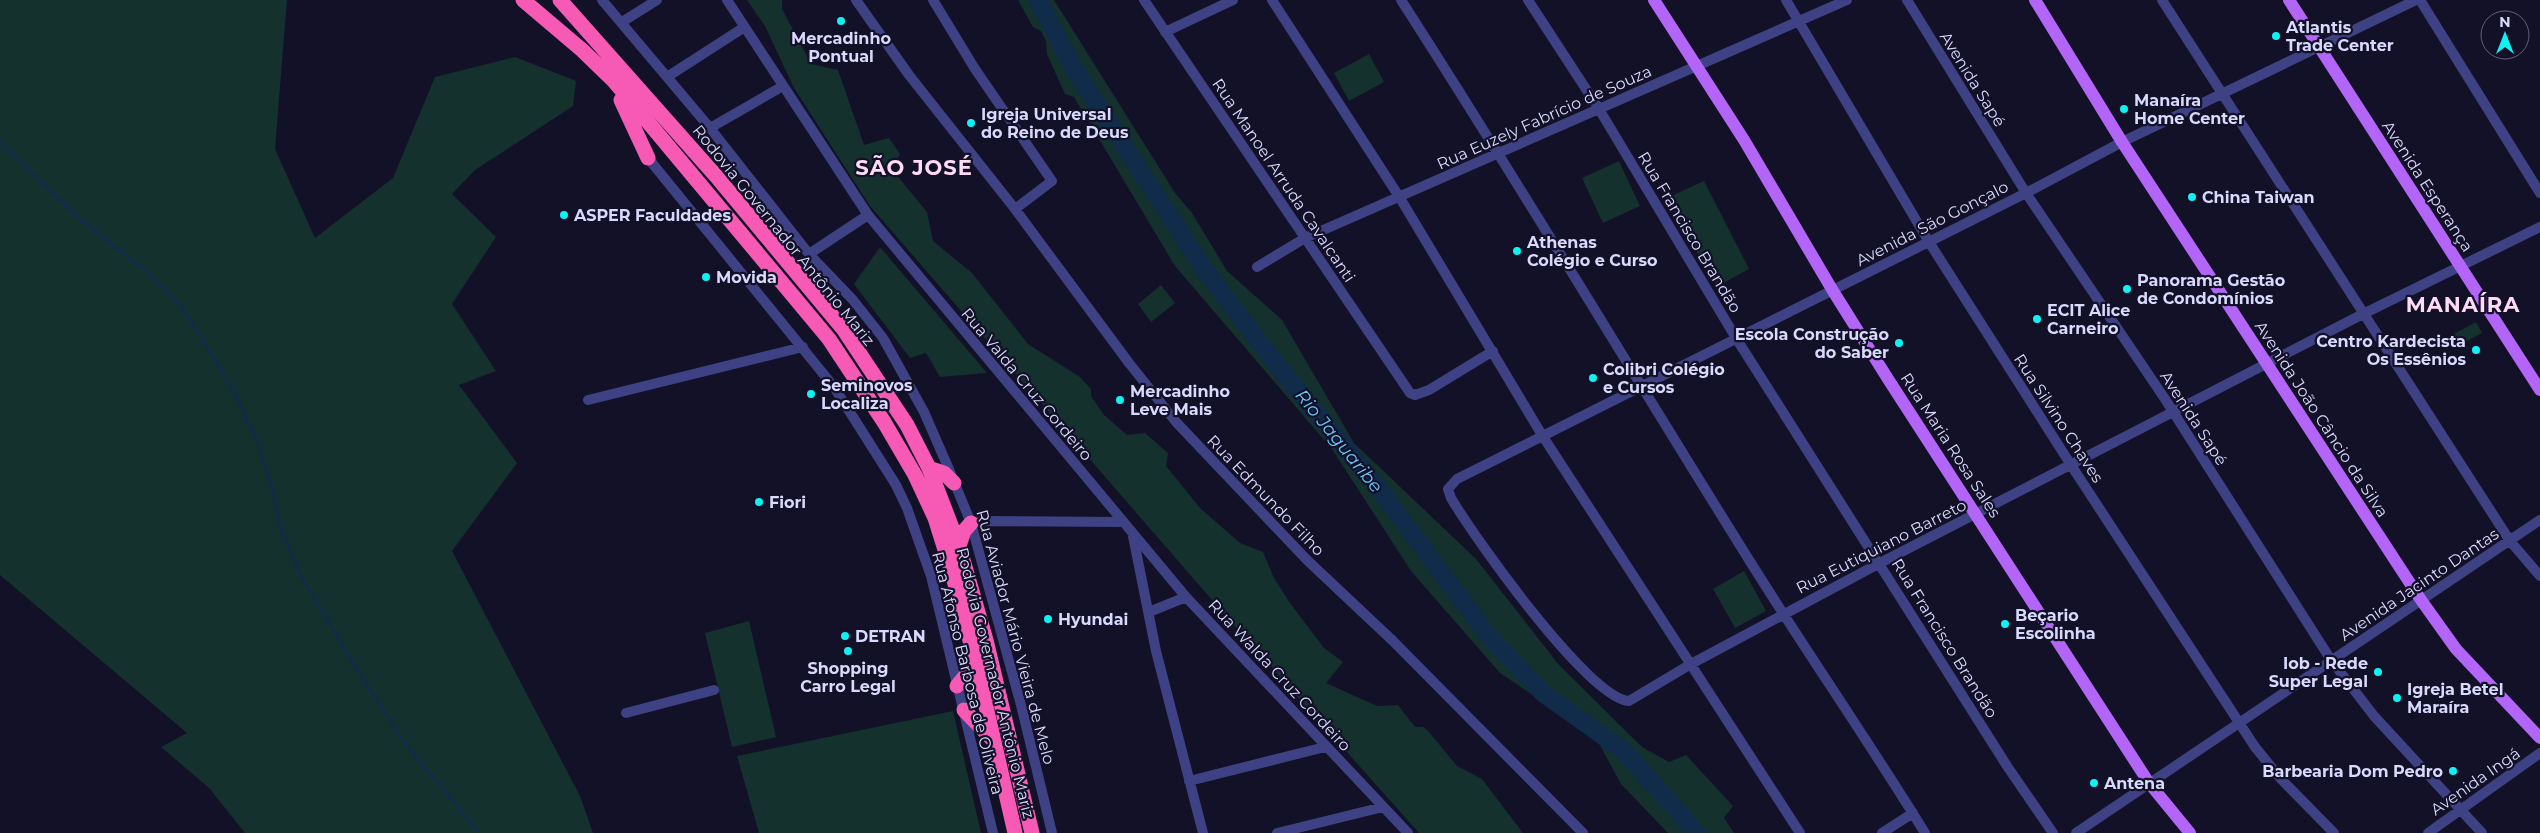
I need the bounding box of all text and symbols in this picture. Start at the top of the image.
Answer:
north arrow [2480,10,2530,60]
text: N [2499,13,2511,31]
marker: Mercadinho Pontual [835,15,847,27]
place label: Atlantis Trade Center [2285,18,2394,55]
street label: Avenida Sapé [1936,28,2009,130]
place label: Mercadinho Pontual [791,29,891,66]
marker: Atlantis Trade Center [2270,30,2282,42]
street label: Rua Euzely Fabrício de Souza [1434,61,1655,174]
street label: Rua Manoel Arruda Cavalcanti [1208,75,1359,286]
place label: Manaíra Home Center [2134,91,2245,128]
marker: Manaíra Home Center [2118,103,2130,115]
place label: Igreja Universal do Reino de Deus [981,105,1129,142]
marker: Igreja Universal do Reino de Deus [965,117,977,129]
street label: Avenida Esperança [2378,117,2477,255]
street label: Rodovia Governador Antônio Mariz [689,121,879,350]
street label: Rua Francisco Brandão [1634,148,1745,316]
district label: SÃO JOSÉ [855,155,973,180]
street label: Avenida São Gonçalo [1853,177,2012,270]
place label: China Taiwan [2202,188,2315,207]
marker: China Taiwan [2186,191,2198,203]
place label: ASPER Faculdades [573,206,731,225]
marker: ASPER Faculdades [558,209,570,221]
place label: Athenas Colégio e Curso [1526,233,1658,270]
marker: Athenas Colégio e Curso [1511,245,1523,257]
place label: Movida [716,268,777,287]
marker: Movida [700,271,712,283]
place label: Panorama Gestão de Condomínios [2137,271,2285,308]
marker: Panorama Gestão de Condomínios [2121,283,2133,295]
district label: MANAÍRA [2406,292,2520,317]
place label: ECIT Alice Carneiro [2047,301,2130,338]
street label: Rua Valda Cruz Cordeiro [957,304,1096,465]
marker: ECIT Alice Carneiro [2031,313,2043,325]
street label: Avenida João Câncio da Silva [2251,318,2392,521]
place label: Escola Construção do Saber [1735,325,1889,362]
place label: Centro Kardecista Os Essênios [2316,332,2466,369]
marker: Escola Construção do Saber [1893,337,1905,349]
marker: Centro Kardecista Os Essênios [2470,344,2482,356]
street label: Rua Silvino Chaves [2010,350,2107,486]
place label: Colibri Colégio e Cursos [1603,360,1725,397]
street label: Avenida Sapé [2156,368,2231,469]
street label: Rua Maria Rosa Sales [1897,369,2005,521]
marker: Colibri Colégio e Cursos [1587,372,1599,384]
place label: Seminovos Localiza [821,376,913,413]
place label: Mercadinho Leve Mais [1130,382,1230,419]
water label: Rio Jaguaribe [1291,385,1387,497]
marker: Seminovos Localiza [805,388,817,400]
marker: Mercadinho Leve Mais [1114,394,1126,406]
street label: Rua Edmundo Filho [1203,431,1328,560]
place label: Fiori [769,493,806,512]
street label: Rua Eutiquiano Barreto [1793,495,1969,598]
marker: Fiori [753,496,765,508]
street label: Rua Aviador Mário Vieira de Melo [972,508,1059,767]
street label: Avenida Jacinto Dantas [2336,524,2502,645]
street label: Rodovia Governador Antônio Mariz [953,546,1038,821]
street label: Rua Afonso Barbosa de Oliveira [928,550,1007,797]
street label: Rua Francisco Brandão [1888,555,2002,722]
street label: Rua Walda Cruz Cordeiro [1204,596,1355,755]
place label: Beçario Escolinha [2015,606,2096,643]
place label: Hyundai [1058,610,1128,629]
marker: Hyundai [1042,613,1054,625]
marker: Beçario Escolinha [1999,618,2011,630]
place label: DETRAN [855,627,926,646]
marker: DETRAN [839,630,851,642]
marker: Shopping Carro Legal [842,645,854,657]
place label: Iob - Rede Super Legal [2269,654,2368,691]
place label: Shopping Carro Legal [800,659,896,696]
marker: Iob - Rede Super Legal [2372,666,2384,678]
place label: Igreja Betel Maraíra [2407,680,2503,717]
marker: Igreja Betel Maraíra [2391,692,2403,704]
street label: Avenida Ingá [2427,744,2524,819]
place label: Barbearia Dom Pedro [2262,762,2443,781]
marker: Barbearia Dom Pedro [2447,765,2459,777]
place label: Antena [2103,774,2165,793]
marker: Antena [2088,777,2100,789]

